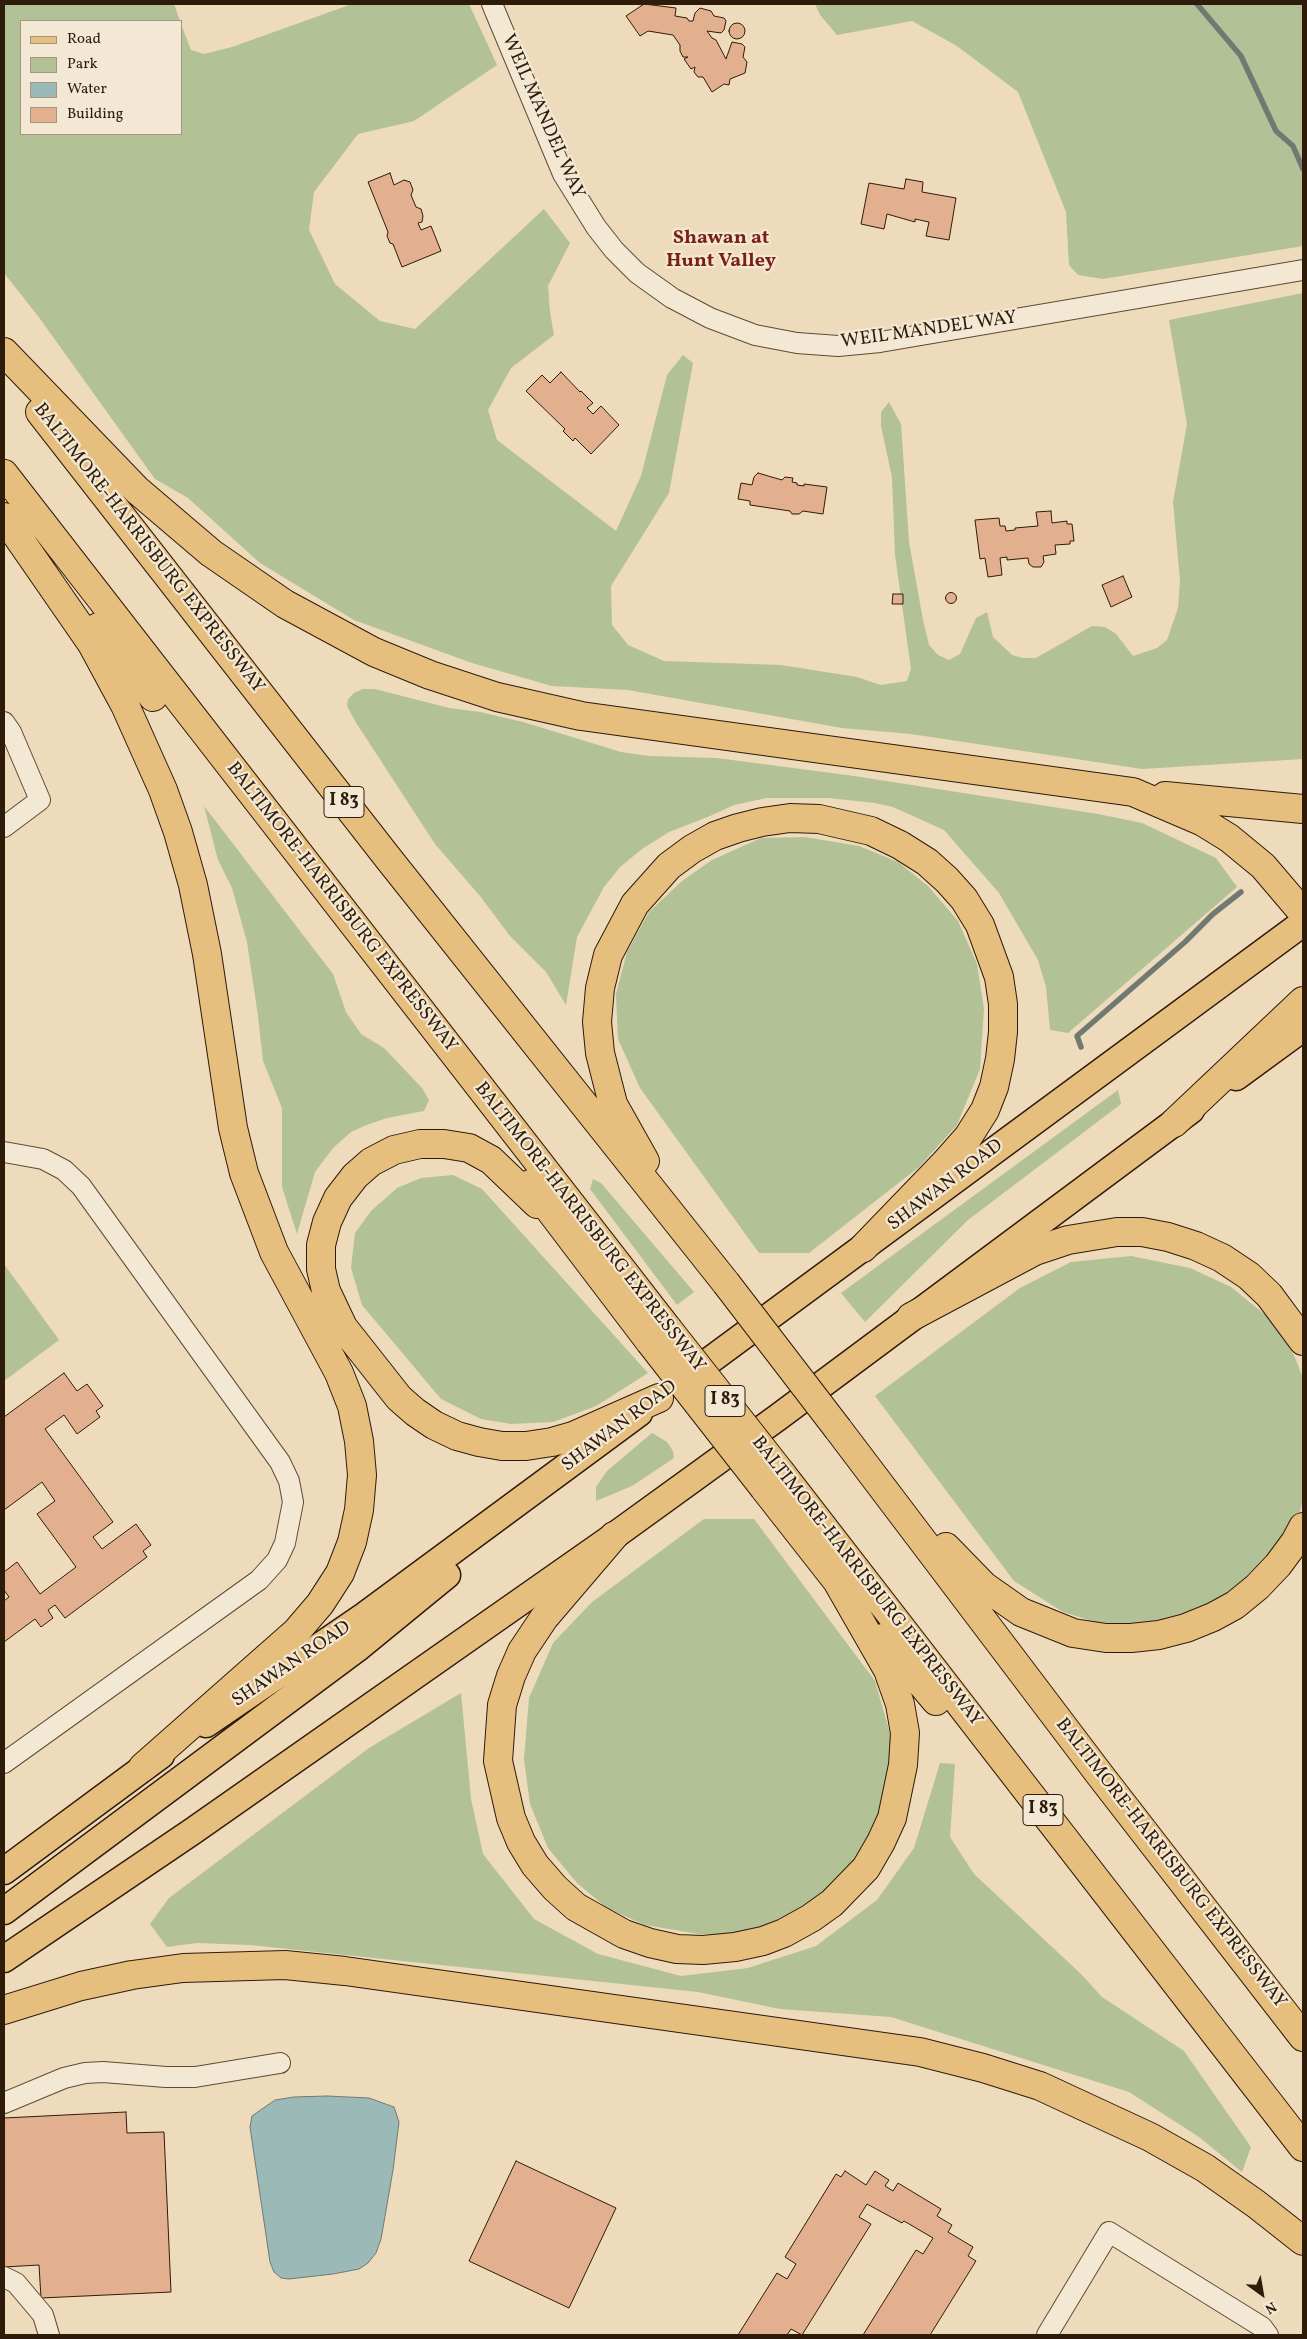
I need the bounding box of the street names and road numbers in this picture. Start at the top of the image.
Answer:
street label: WEIL MANDEL WAY [495,31,589,203]
street label: WEIL MANDEL WAY [840,307,1018,355]
street label: BALTIMORE-HARRISBURG EXPRESSWAY [28,399,268,699]
street label: BALTIMORE-HARRISBURG EXPRESSWAY [221,758,461,1058]
road number: I 83 [324,786,364,818]
street label: BALTIMORE-HARRISBURG EXPRESSWAY [469,1078,709,1378]
street label: SHAWAN ROAD [884,1135,1008,1237]
street label: SHAWAN ROAD [558,1376,682,1478]
road number: I 83 [705,1385,745,1416]
street label: BALTIMORE-HARRISBURG EXPRESSWAY [746,1432,986,1732]
street label: SHAWAN ROAD [228,1617,356,1713]
street label: BALTIMORE-HARRISBURG EXPRESSWAY [1050,1714,1290,2014]
road number: I 83 [1023,1794,1063,1826]

